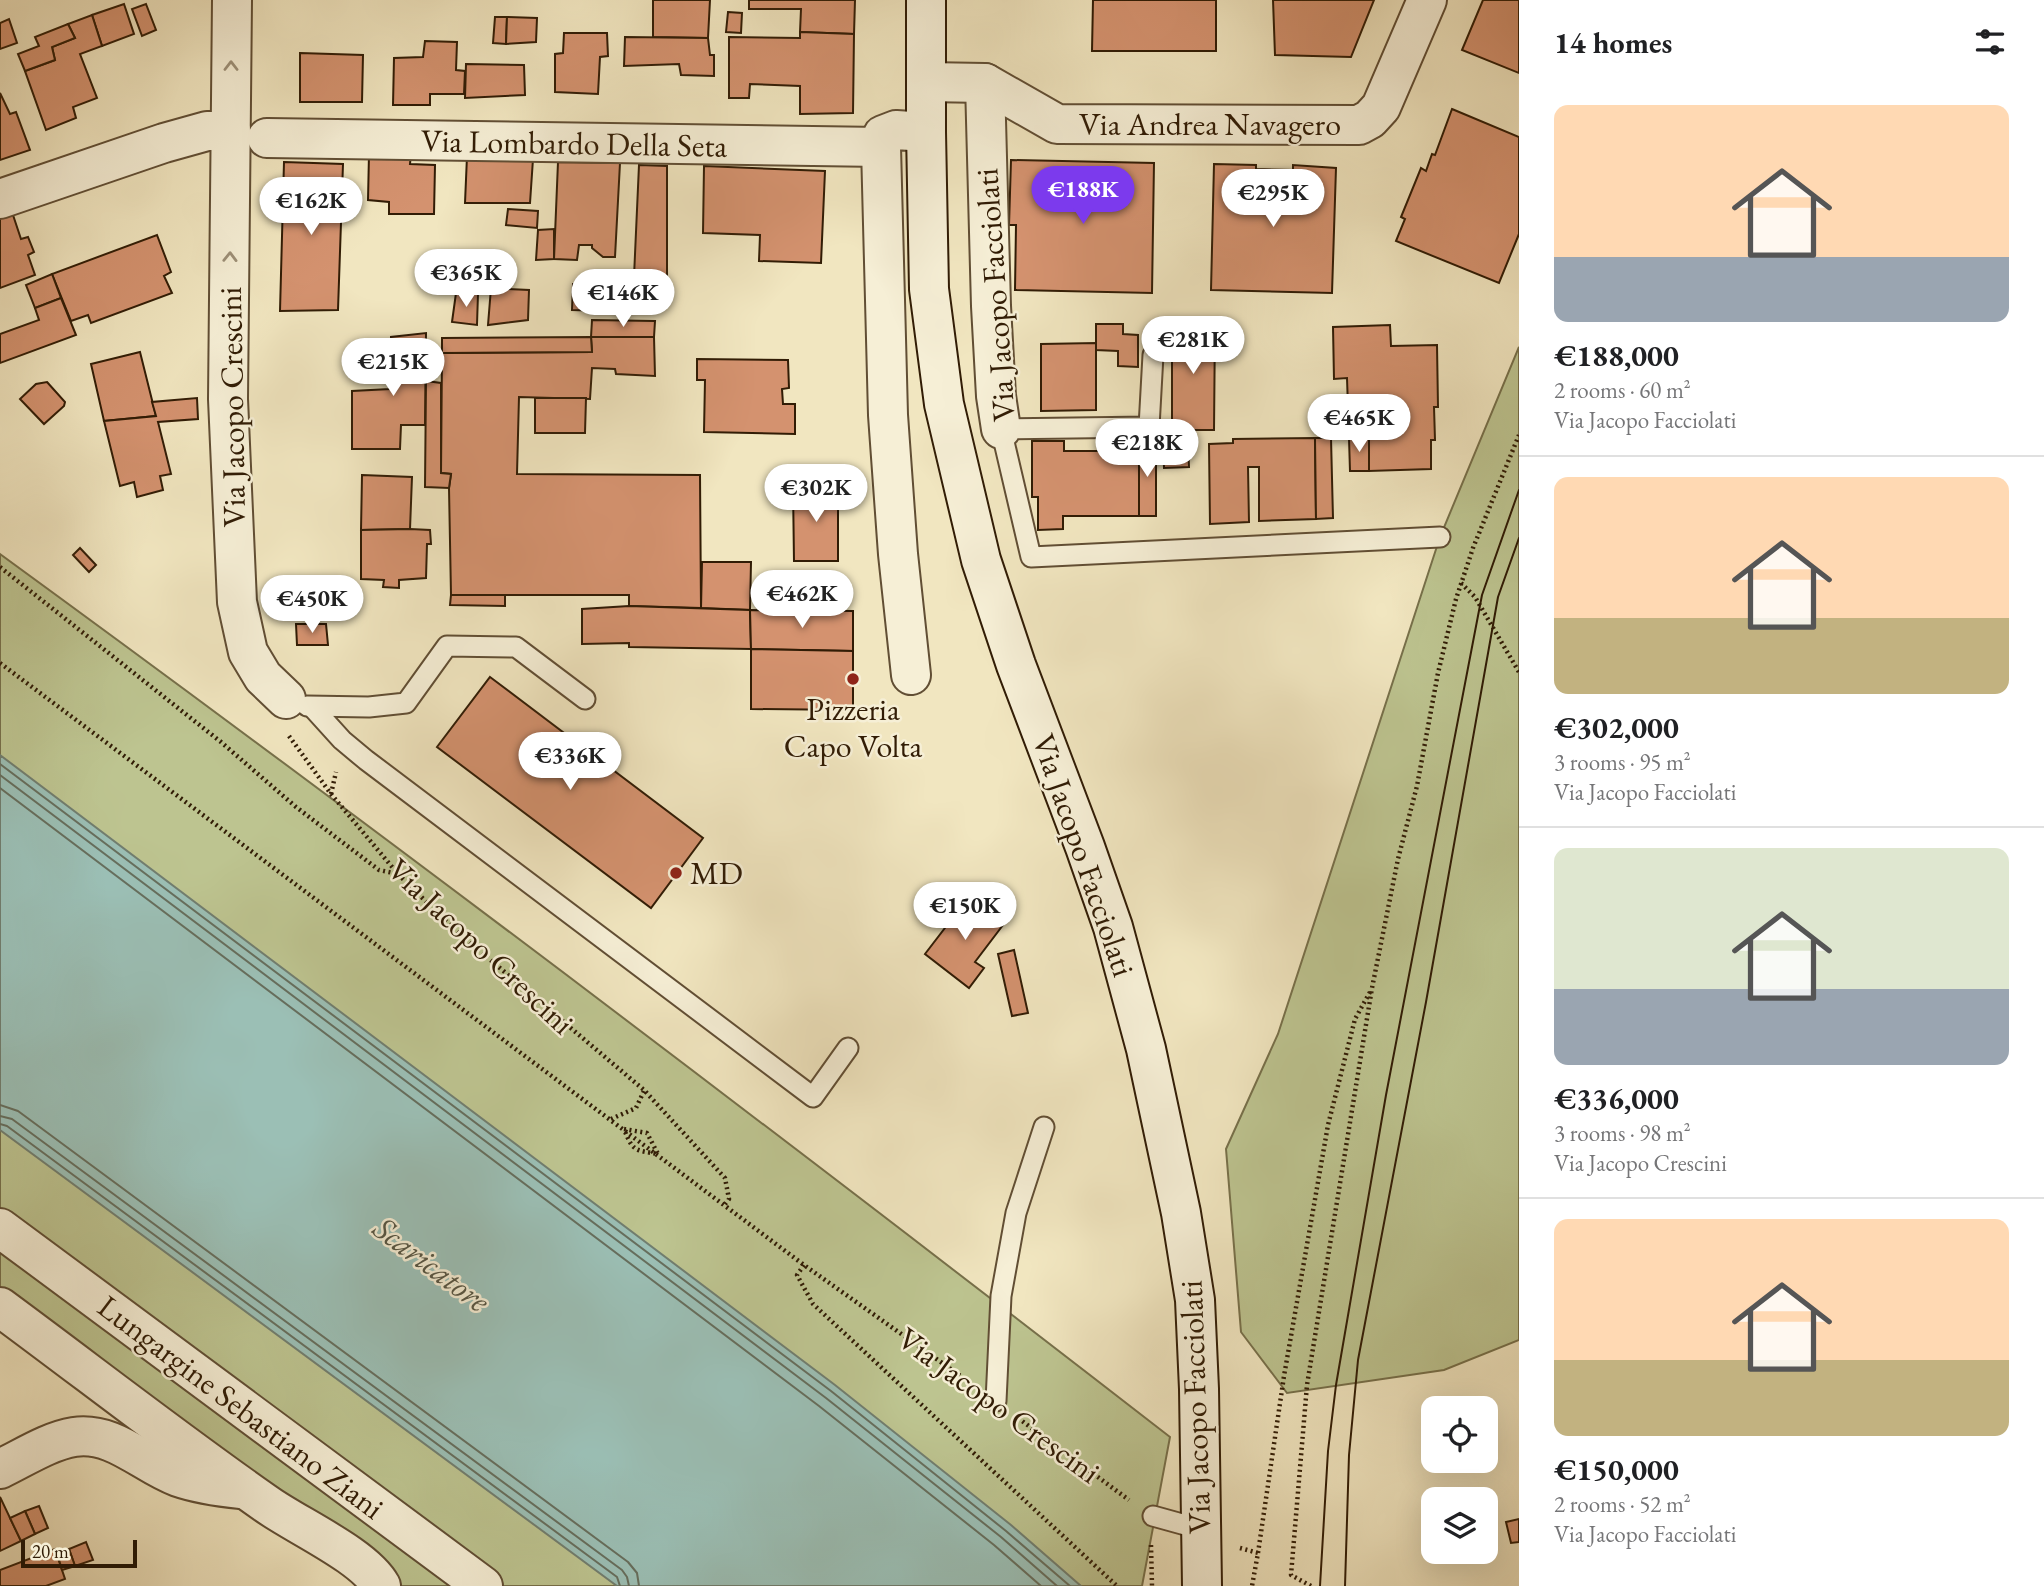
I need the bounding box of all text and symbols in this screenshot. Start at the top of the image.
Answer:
text: 14 homes [1554,23,1672,62]
icon: filters [1971,23,2009,61]
one-way arrow [223,60,239,70]
street label: Via Andrea Navagero [1079,103,1341,145]
street label: Via Lombardo Della Seta [420,119,728,167]
icon: home [1719,150,1845,276]
pin: €188K [1034,166,1132,226]
street label: Via Jacopo Facciolati [965,167,1025,423]
pin: €295K [1224,170,1322,229]
text: €188K [1047,174,1119,204]
pin: €162K [262,177,360,237]
text: €295K [1237,177,1309,207]
text: €162K [275,185,347,215]
pin: €365K [417,250,515,309]
one-way arrow [222,251,238,262]
text: €365K [430,257,502,287]
pin: €146K [574,270,672,329]
text: €146K [587,277,659,307]
street label: Via Jacopo Crescini [209,286,255,528]
pin: €281K [1144,316,1242,376]
text: €281K [1157,324,1229,354]
text: €188,000 [1554,336,1679,375]
pin: €215K [344,338,442,398]
text: €215K [357,346,429,376]
text: 2 rooms · 60 m² [1554,375,1691,405]
pin: €465K [1310,394,1408,454]
text: €465K [1323,402,1395,432]
text: Via Jacopo Facciolati [1554,405,1736,435]
pin: €218K [1098,420,1196,479]
text: €218K [1111,427,1183,457]
pin: €302K [767,464,865,524]
text: €302K [780,472,852,502]
icon: home [1719,522,1845,648]
pin: €462K [753,570,851,630]
pin: €450K [263,576,361,635]
text: €462K [766,578,838,608]
text: €450K [276,583,348,613]
marker: Pizzeria Capo Volta [845,671,861,687]
place label: Pizzeria Capo Volta [784,688,922,767]
text: €302,000 [1554,708,1679,747]
street label: Via Jacopo Facciolati [1023,728,1145,982]
pin: €336K [521,732,619,792]
text: €336K [534,740,606,770]
text: 3 rooms · 95 m² [1554,747,1691,777]
text: Via Jacopo Facciolati [1554,777,1736,807]
street label: Via Jacopo Crescini [379,849,583,1043]
place label: MD [690,852,743,894]
marker: MD [668,865,684,881]
pin: €150K [916,883,1014,942]
text: €150K [929,890,1001,920]
icon: home [1719,893,1845,1019]
text: €336,000 [1554,1079,1679,1118]
text: 3 rooms · 98 m² [1554,1118,1691,1148]
text: Via Jacopo Crescini [1554,1148,1727,1178]
water label: Scaricatore [364,1206,500,1322]
icon: home [1719,1264,1845,1390]
street label: Via Jacopo Facciolati [1170,1279,1220,1535]
street label: Lungargine Sebastiano Ziani [89,1285,393,1529]
street label: Via Jacopo Crescini [889,1317,1109,1493]
map controls [1421,1396,1498,1564]
button: locate [1421,1396,1498,1473]
text: €150,000 [1554,1450,1679,1489]
button: layers [1421,1487,1498,1564]
text: 2 rooms · 52 m² [1554,1489,1691,1519]
text: Via Jacopo Facciolati [1554,1519,1736,1549]
scale bar [21,1537,136,1569]
text: 20 m [32,1539,69,1564]

